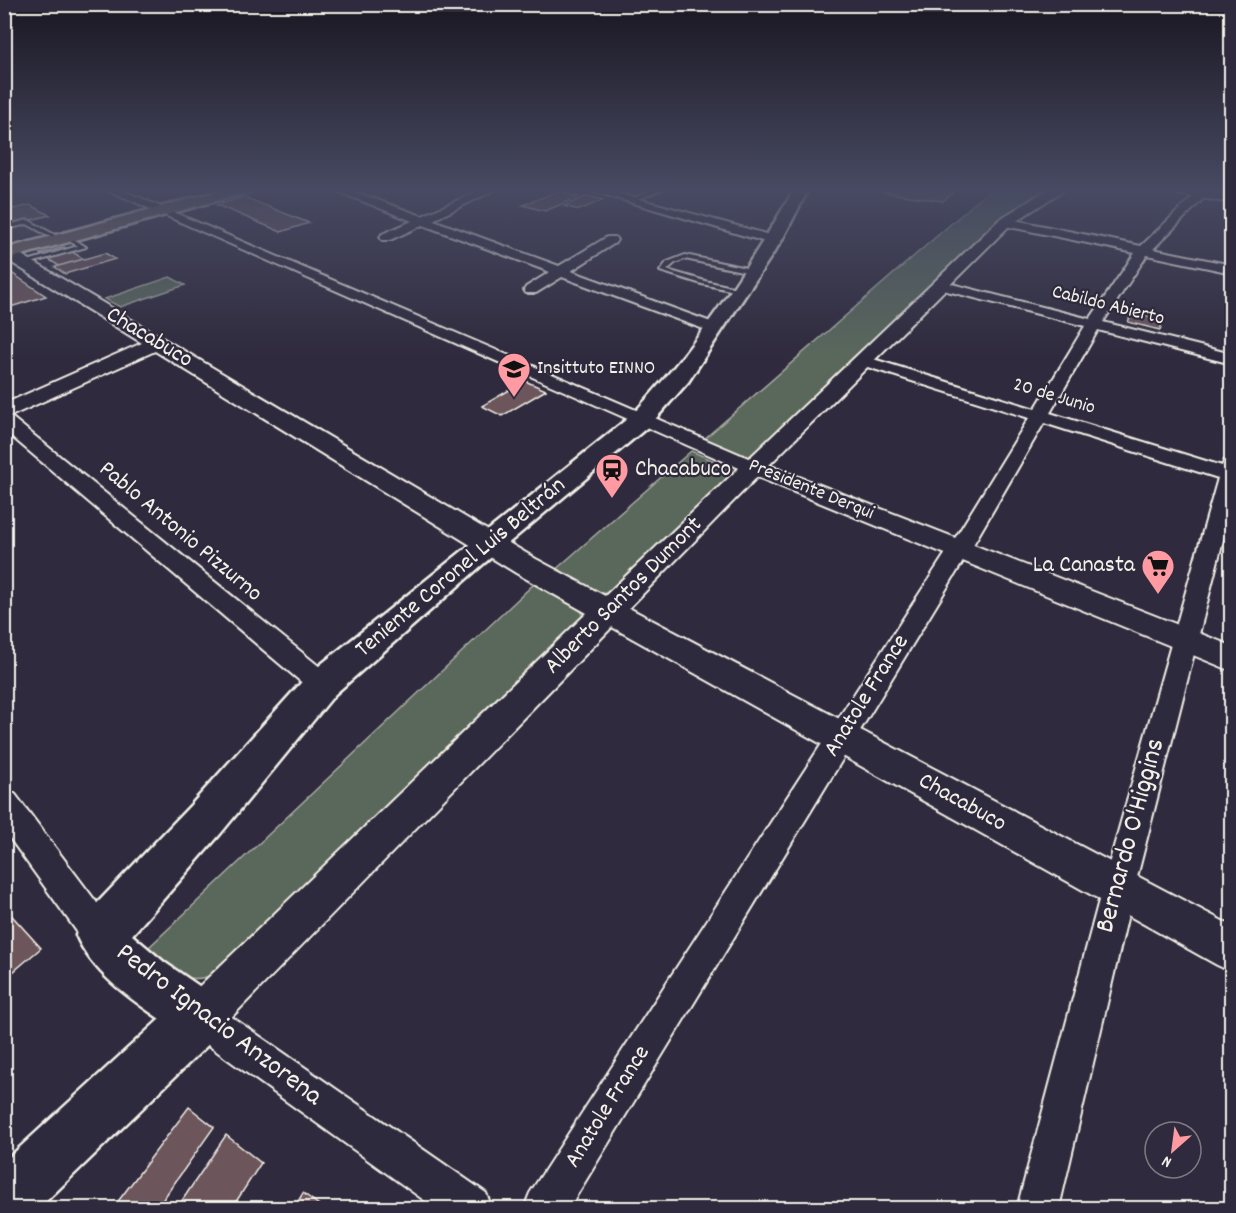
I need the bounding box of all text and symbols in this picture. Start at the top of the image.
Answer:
street label: Cabildo Abierto [1049,279,1167,334]
street label: Chacabuco [99,299,199,377]
school or university icon: Insittuto EINNO [496,351,532,398]
place label: Insittuto EINNO [537,355,655,383]
street label: 20 de Junio [1009,371,1099,423]
station icon: Chacabuco [594,452,630,499]
street label: Presidente Derqui [744,452,878,528]
street label: Pablo Antonio Pizzurno [91,453,269,611]
place label: Chacabuco [635,453,731,487]
street label: Teniente Coronel Luis Beltrán [348,470,574,666]
street label: Alberto Santos Dumont [537,509,711,683]
supermarket icon: La Canasta [1140,548,1176,595]
place label: La Canasta [1033,549,1136,583]
street label: Anatole France [816,628,918,764]
street label: Bernardo O'Higgins [1087,734,1177,938]
street label: Chacabuco [912,765,1012,841]
street label: Pedro Ignacio Anzorena [106,935,330,1118]
street label: Anatole France [557,1039,659,1175]
north arrow [1143,1120,1203,1180]
text: N [1158,1149,1176,1173]

